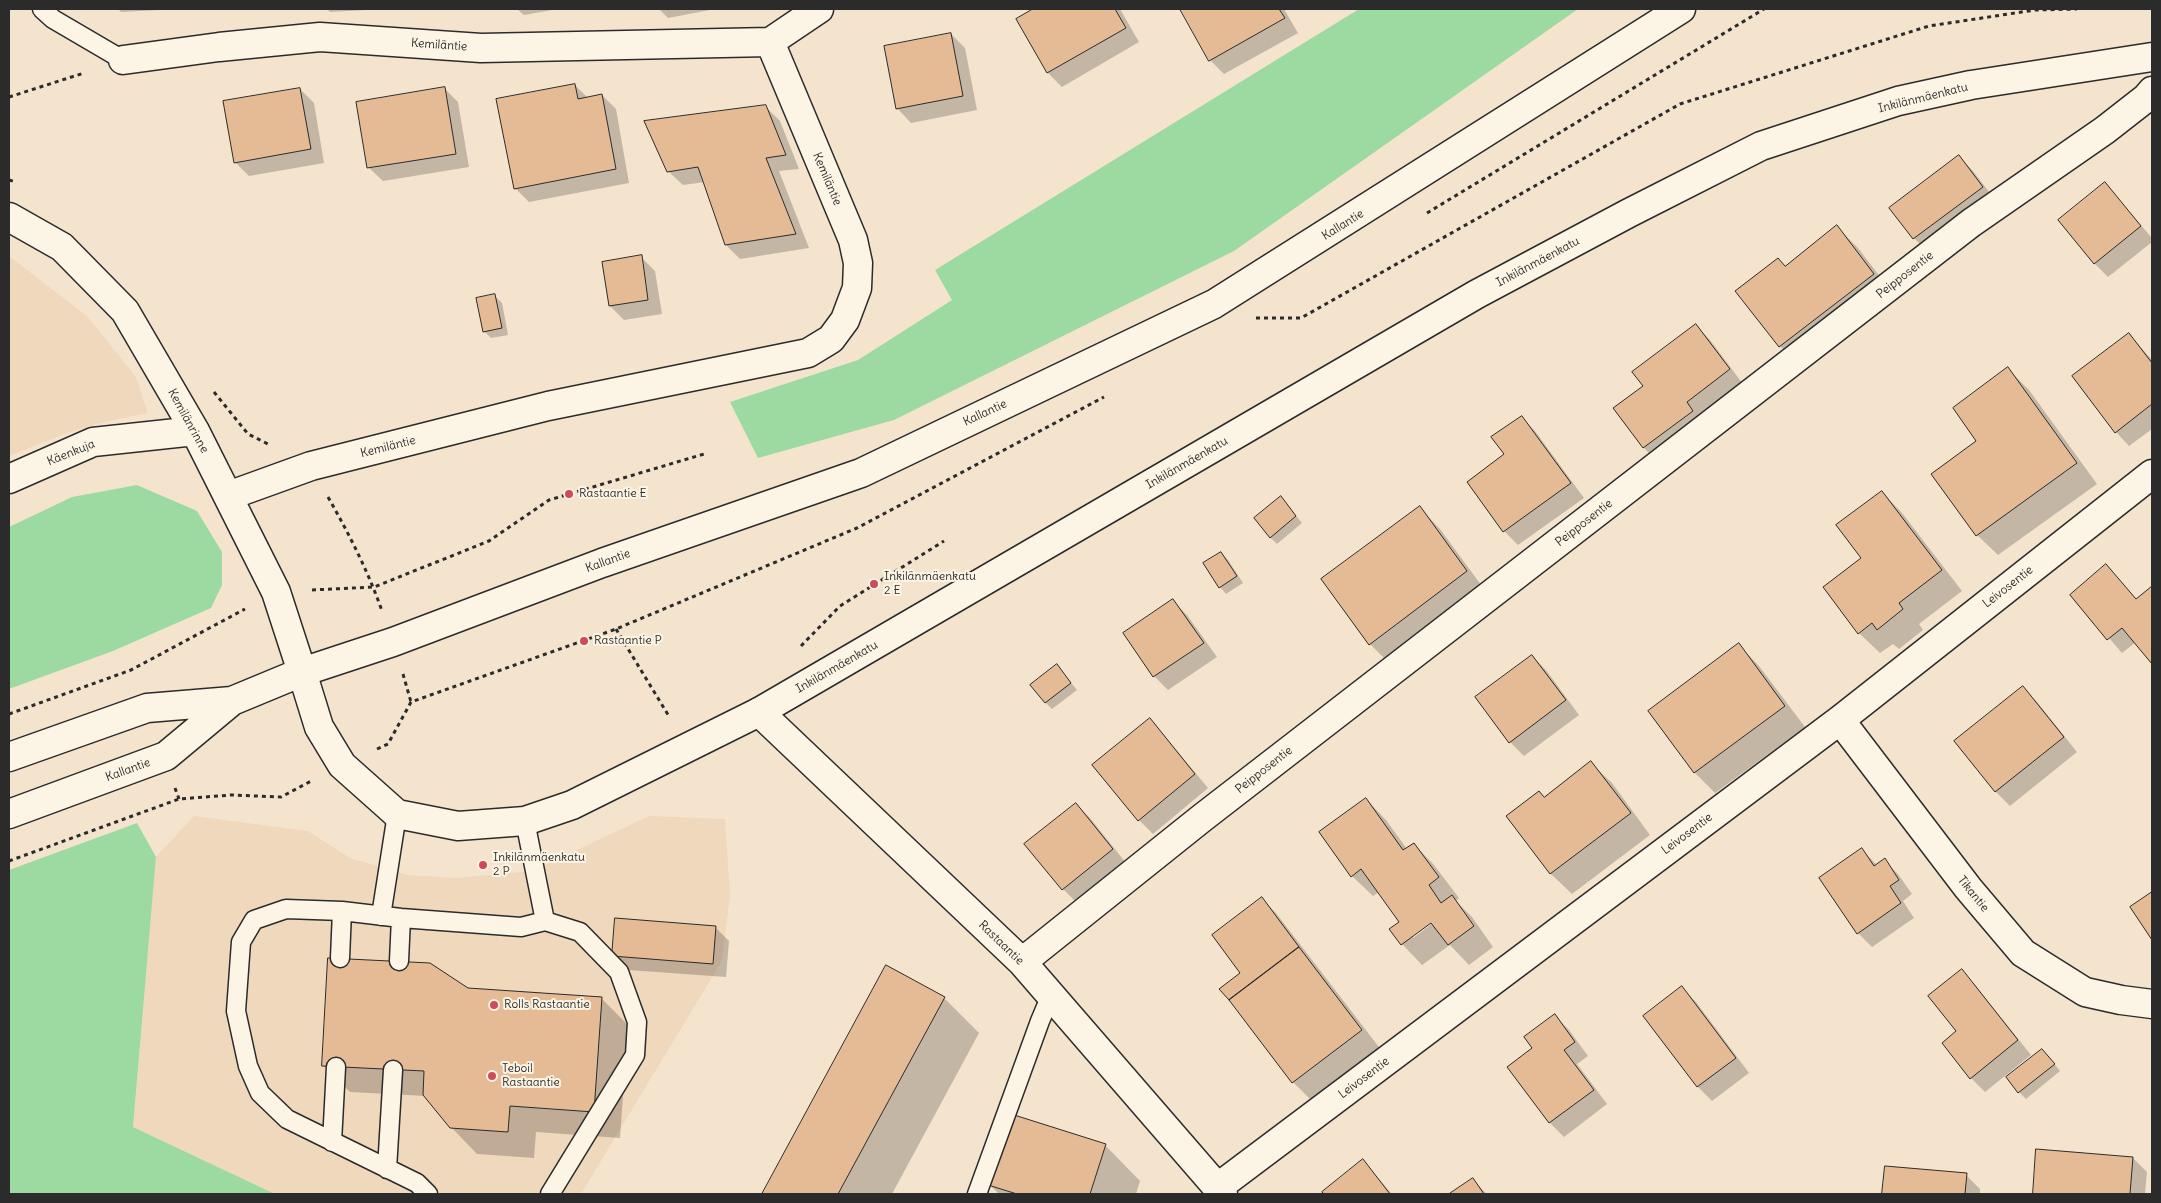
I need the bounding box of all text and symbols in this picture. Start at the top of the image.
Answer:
street label: Kemiläntie [410,36,468,54]
street label: Inkilänmäenkatu [1877,80,1969,116]
street label: Kemiläntie [809,150,845,208]
street label: Kallantie [1319,207,1367,243]
street label: Inkilänmäenkatu [1494,234,1582,290]
street label: Peipposentie [1874,248,1936,302]
street label: Kemilänrinne [164,386,212,456]
street label: Kallantie [961,397,1009,429]
street label: Kemiläntie [359,433,417,461]
street label: Inkilänmäenkatu [1144,434,1230,492]
street label: Käenkuja [45,437,97,469]
place label: Rastaantie E [579,487,647,501]
marker: Rastaantie E [563,488,575,500]
street label: Peipposentie [1553,496,1615,550]
street label: Kallantie [584,546,632,576]
street label: Leivosentie [1980,563,2036,611]
place label: Inkilänmäenkatu 2 E [884,570,976,598]
marker: Inkilänmäenkatu 2 E [868,578,880,590]
place label: Rastaantie P [594,634,662,648]
marker: Rastaantie P [578,635,590,647]
street label: Inkilänmäenkatu [794,638,880,696]
street label: Peipposentie [1233,743,1295,797]
street label: Kallantie [104,755,152,785]
street label: Leivosentie [1659,810,1715,858]
place label: Inkilänmäenkatu 2 P [493,851,585,879]
marker: Inkilänmäenkatu 2 P [477,859,489,871]
street label: Tikantie [1954,873,1992,915]
street label: Rastaantie [975,918,1027,968]
place label: Rolls Rastaantie [504,998,590,1012]
marker: Rolls Rastaantie [488,999,500,1011]
street label: Leivosentie [1336,1054,1392,1102]
place label: Teboil Rastaantie [502,1062,560,1090]
marker: Teboil Rastaantie [486,1070,498,1082]

